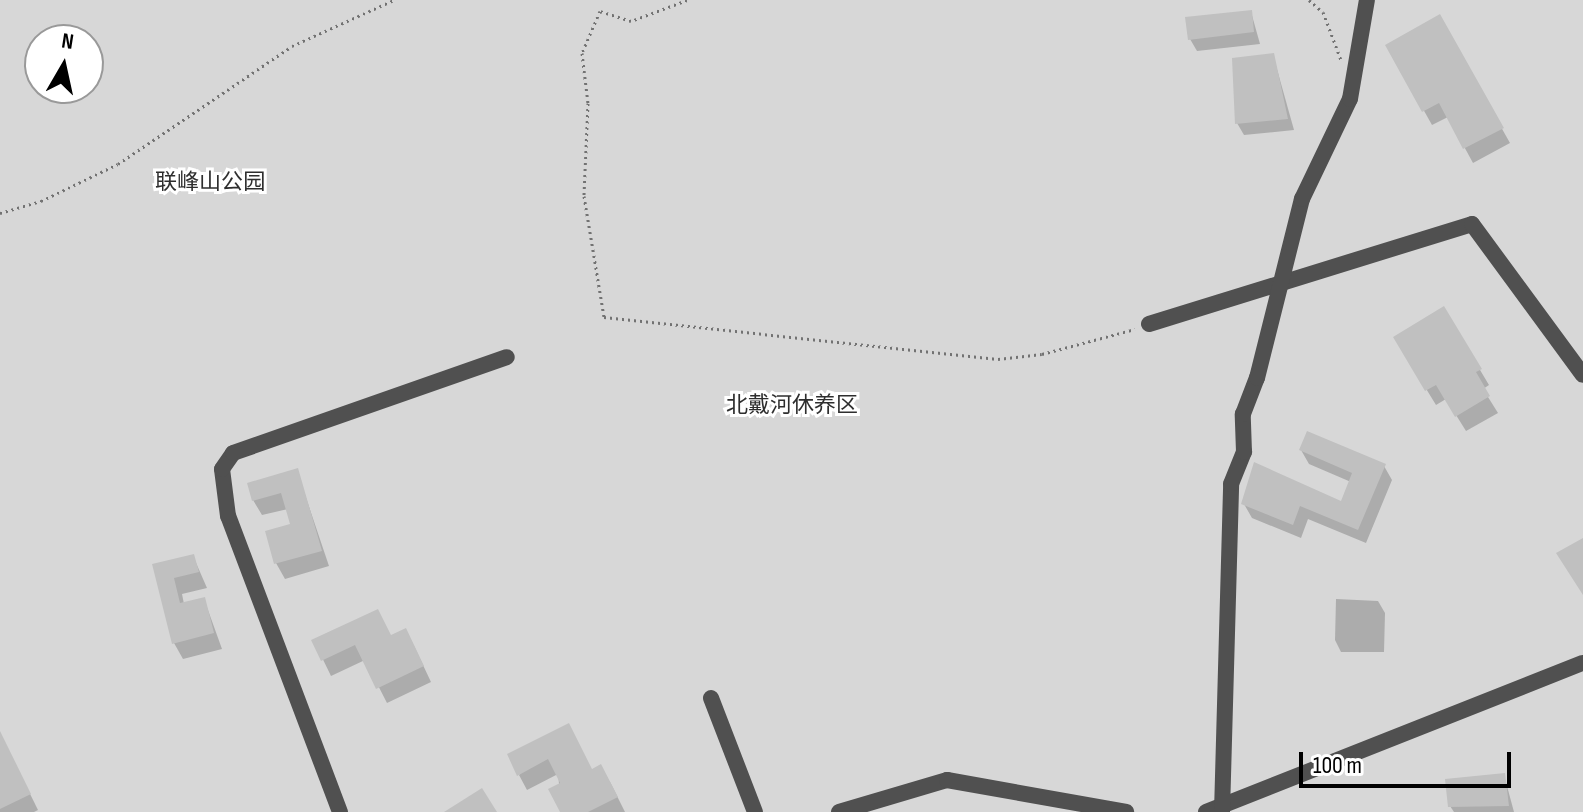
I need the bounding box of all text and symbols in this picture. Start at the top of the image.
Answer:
north arrow [24,24,104,104]
text: N [60,28,75,56]
park label: 联峰山公园 [155,170,265,196]
park label: 北戴河休养区 [726,393,858,419]
scale bar [1303,736,1515,786]
text: 100 m [1313,751,1362,780]

